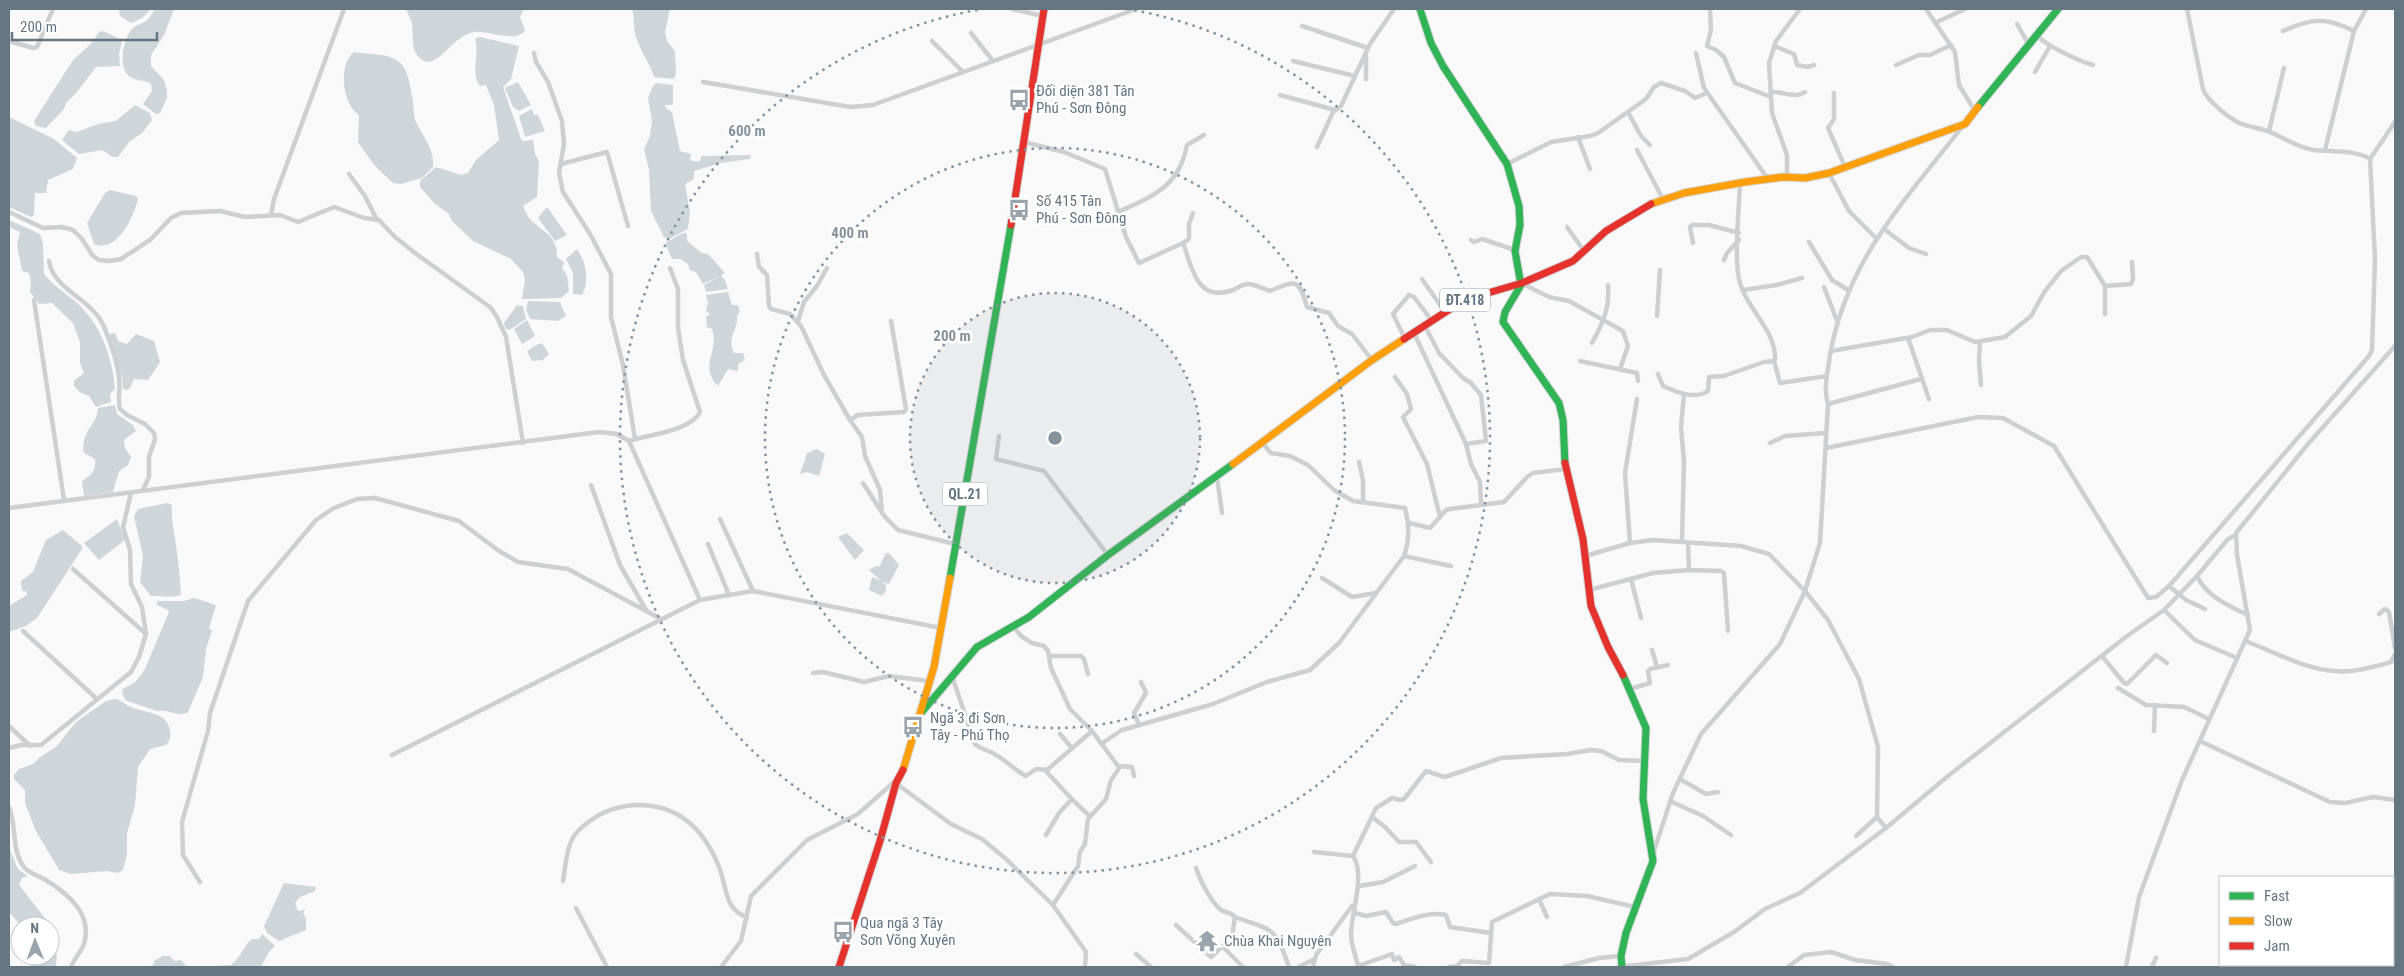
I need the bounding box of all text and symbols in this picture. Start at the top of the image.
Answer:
scale bar [12,10,158,42]
text: 200 m [20,18,57,36]
place label: Đối diện 381 Tân Phú - Sơn Đông [1036,82,1135,117]
bus stop icon: Đối diện 381 Tân Phú - Sơn Đông [1006,87,1032,113]
text: 600 m [728,122,766,140]
place label: Số 415 Tân Phú - Sơn Đông [1036,192,1126,227]
bus stop icon: Số 415 Tân Phú - Sơn Đông [1006,197,1032,223]
text: 400 m [831,224,869,242]
road number: ĐT.418 [1440,288,1490,312]
text: 200 m [933,327,971,345]
centre of rings [1046,429,1064,447]
road number: QL.21 [942,482,988,506]
place label: Ngã 3 đi Sơn Tây - Phú Thọ [930,709,1009,744]
bus stop icon: Ngã 3 đi Sơn Tây - Phú Thọ [900,714,926,740]
legend [2219,876,2394,966]
text: Fast [2264,887,2289,905]
text: Slow [2264,912,2293,930]
place label: Qua ngã 3 Tây Sơn Võng Xuyên [860,914,956,949]
north arrow [10,916,60,966]
bus stop icon: Qua ngã 3 Tây Sơn Võng Xuyên [830,919,856,945]
text: N [30,920,39,936]
temple icon: Chùa Khai Nguyên [1194,928,1220,954]
place label: Chùa Khai Nguyên [1224,932,1332,950]
text: Jam [2264,937,2290,955]

